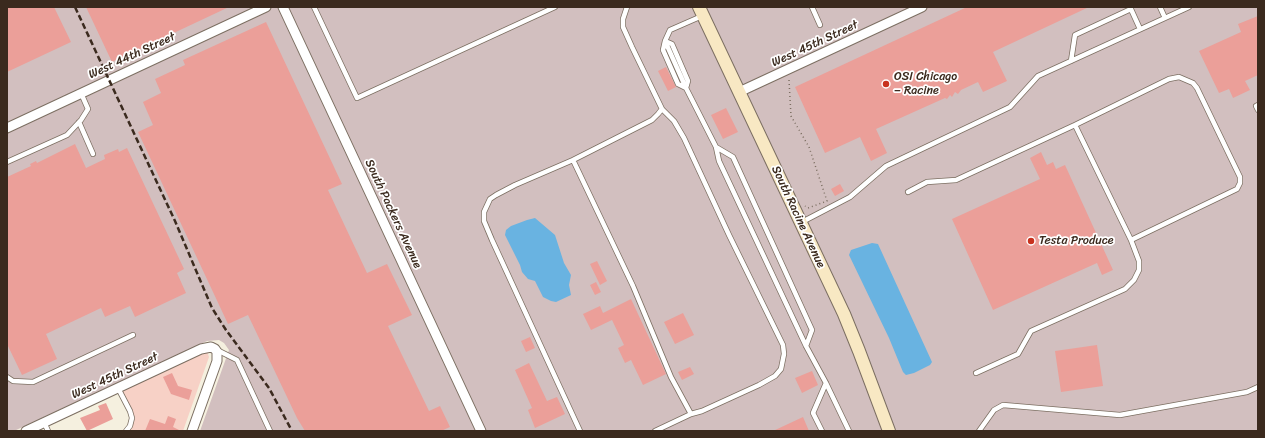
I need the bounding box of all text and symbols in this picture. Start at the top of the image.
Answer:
street label: West 45th Street [770,18,860,70]
street label: West 44th Street [86,30,178,82]
place label: OSI Chicago – Racine [894,70,957,98]
marker: OSI Chicago – Racine [881,79,891,89]
street label: South Packers Avenue [361,157,425,271]
street label: South Racine Avenue [768,164,828,270]
place label: Testa Produce [1039,234,1113,248]
marker: Testa Produce [1026,236,1036,246]
street label: West 45th Street [70,350,160,402]

